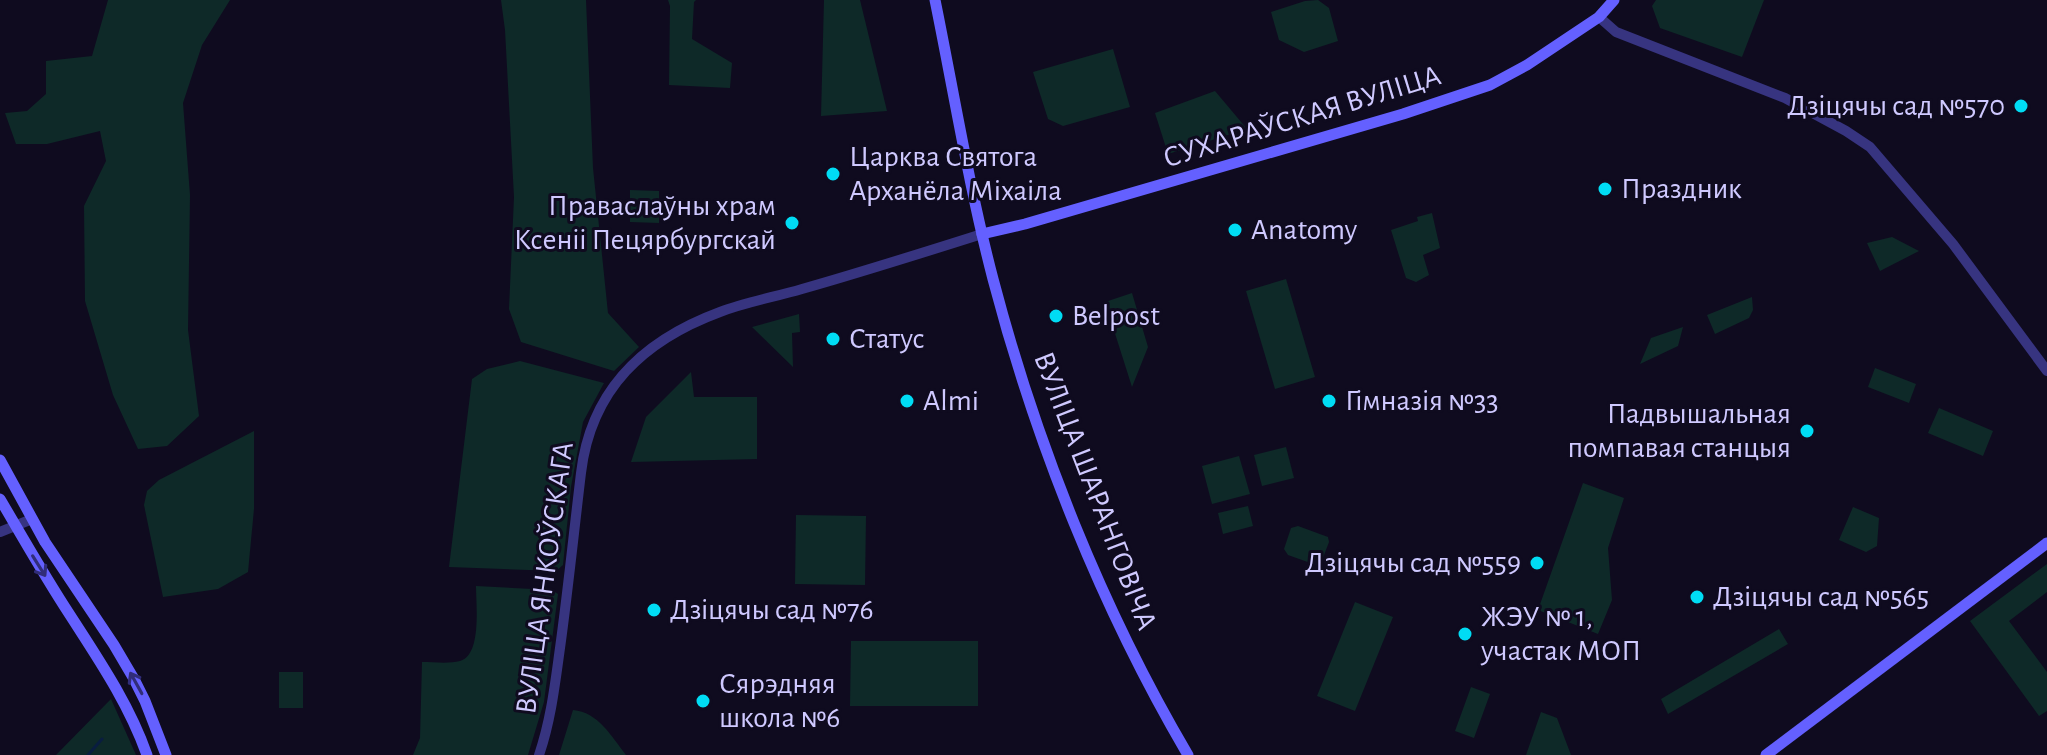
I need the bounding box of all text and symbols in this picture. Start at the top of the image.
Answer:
street label: СУХАРАЎСКАЯ ВУЛІЦА [1160,60,1444,174]
place label: Дзіцячы сад №570 [1787,91,2005,121]
marker: Дзіцячы сад №570 [2012,97,2030,115]
place label: Царква Святога Арханёла Міхаіла [849,142,1062,206]
marker: Царква Святога Арханёла Міхаіла [824,165,842,183]
place label: Праздник [1621,174,1742,204]
marker: Праздник [1596,180,1614,198]
place label: Праваслаўны храм Ксеніі Пецярбургскай [514,191,776,255]
marker: Праваслаўны храм Ксеніі Пецярбургскай [783,214,801,232]
place label: Anatomy [1251,215,1357,245]
marker: Anatomy [1226,221,1244,239]
place label: Belpost [1072,301,1160,331]
marker: Belpost [1047,307,1065,325]
place label: Статус [849,324,925,354]
marker: Статус [824,330,842,348]
street label: ВУЛІЦА ШАРАНГОВІЧА [1028,348,1162,634]
place label: Almi [923,386,979,416]
place label: Гімназія №33 [1345,386,1499,416]
marker: Almi [898,392,916,410]
marker: Гімназія №33 [1320,392,1338,410]
place label: Падвышальная помпавая станцыя [1567,399,1791,463]
marker: Падвышальная помпавая станцыя [1798,422,1816,440]
street label: ВУЛІЦА ЯНКОЎСКАГА [511,440,579,716]
place label: Дзіцячы сад №559 [1305,548,1521,578]
one-way arrow [32,554,48,577]
marker: Дзіцячы сад №559 [1528,554,1546,572]
place label: Дзіцячы сад №565 [1713,582,1929,612]
marker: Дзіцячы сад №565 [1688,588,1706,606]
place label: Дзіцячы сад №76 [670,595,874,625]
marker: Дзіцячы сад №76 [645,601,663,619]
place label: ЖЭУ № 1, участак МОП [1480,602,1641,666]
marker: ЖЭУ № 1, участак МОП [1456,625,1474,643]
place label: Сярэдняя школа №6 [719,669,840,733]
one-way arrow [127,672,143,696]
marker: Сярэдняя школа №6 [694,692,712,710]

